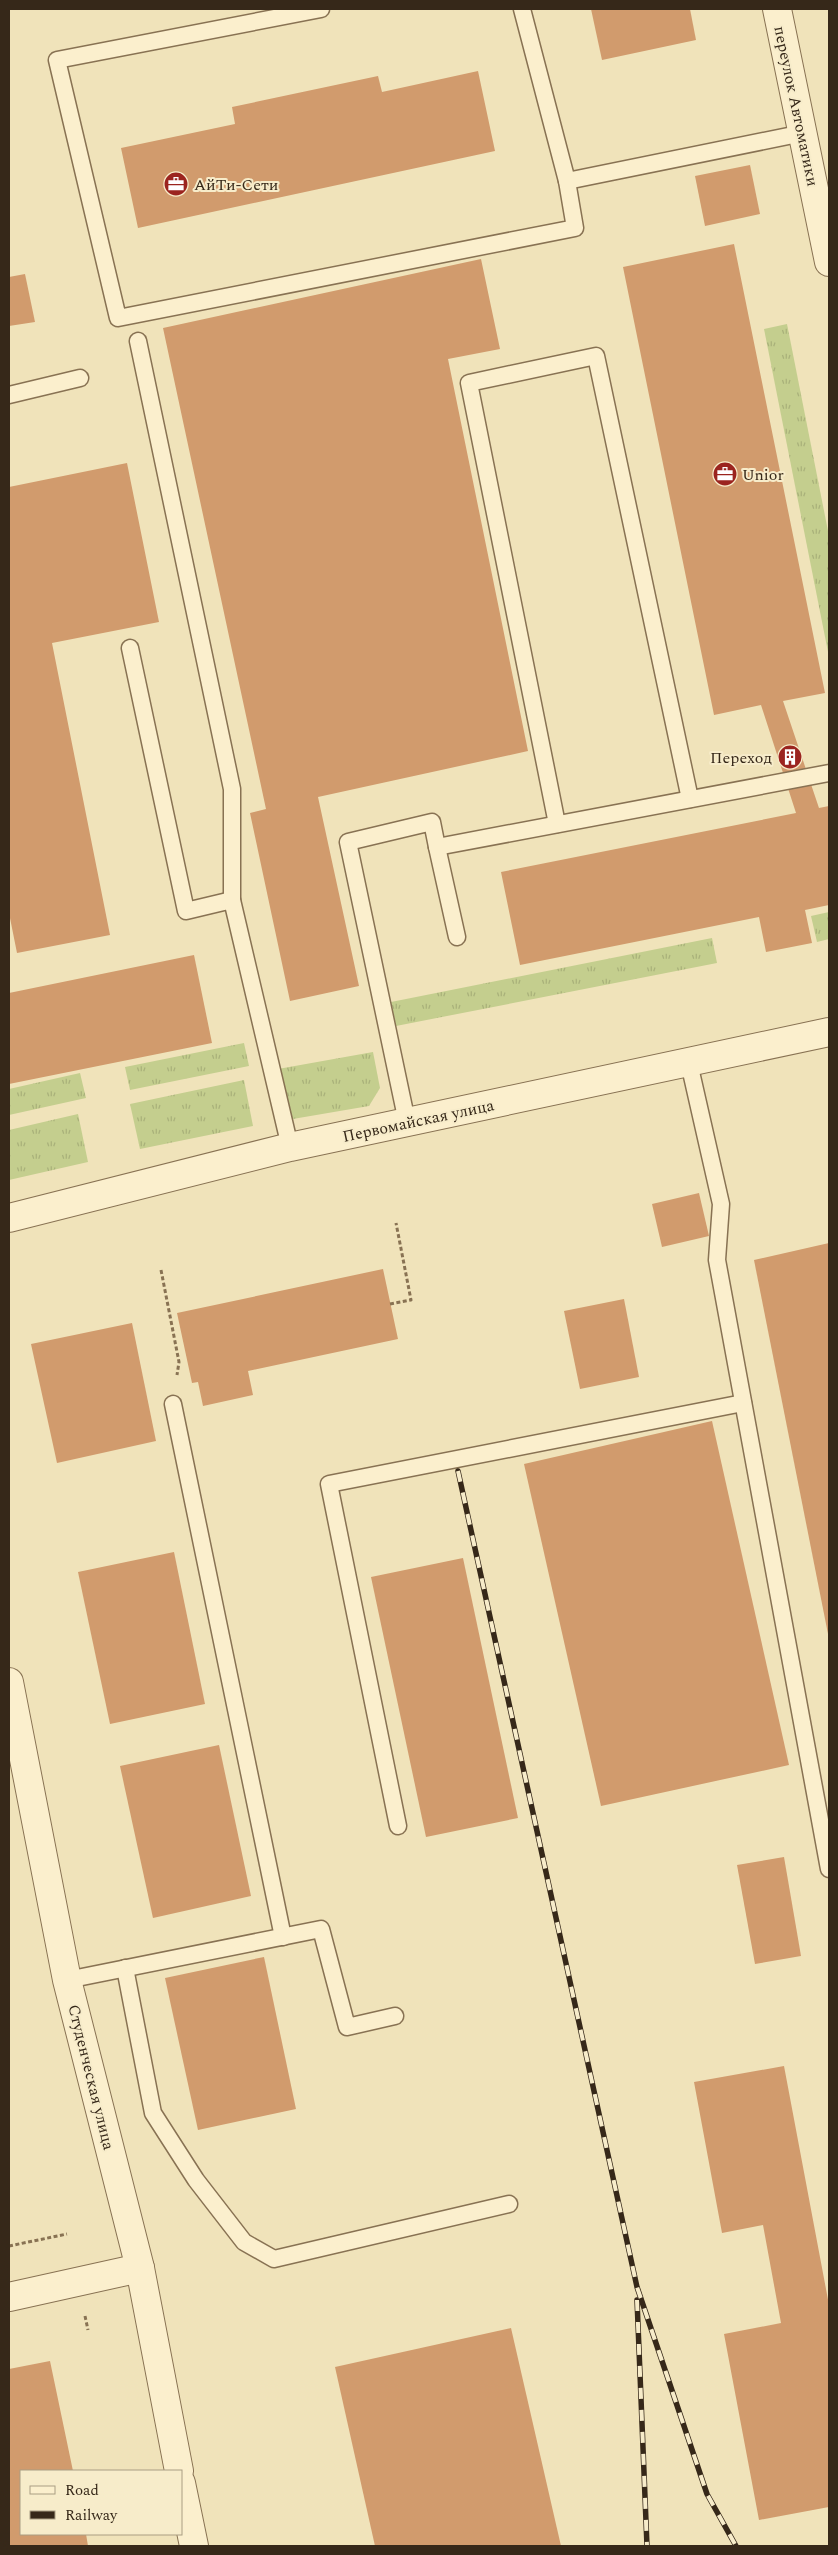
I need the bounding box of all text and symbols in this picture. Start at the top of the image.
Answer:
street label: переулок Автоматики [767,24,825,189]
office icon: АйТи-Сети [163,171,189,197]
place label: АйТи-Сети [194,173,278,197]
office icon: Unior [712,461,738,487]
place label: Unior [742,463,784,487]
building icon: Переход [777,744,803,770]
place label: Переход [710,746,772,770]
street label: Первомайская улица [340,1093,496,1149]
street label: Студенческая улица [61,2002,121,2153]
legend [20,2470,182,2535]
text: Road [65,2479,99,2502]
text: Railway [65,2504,118,2527]

